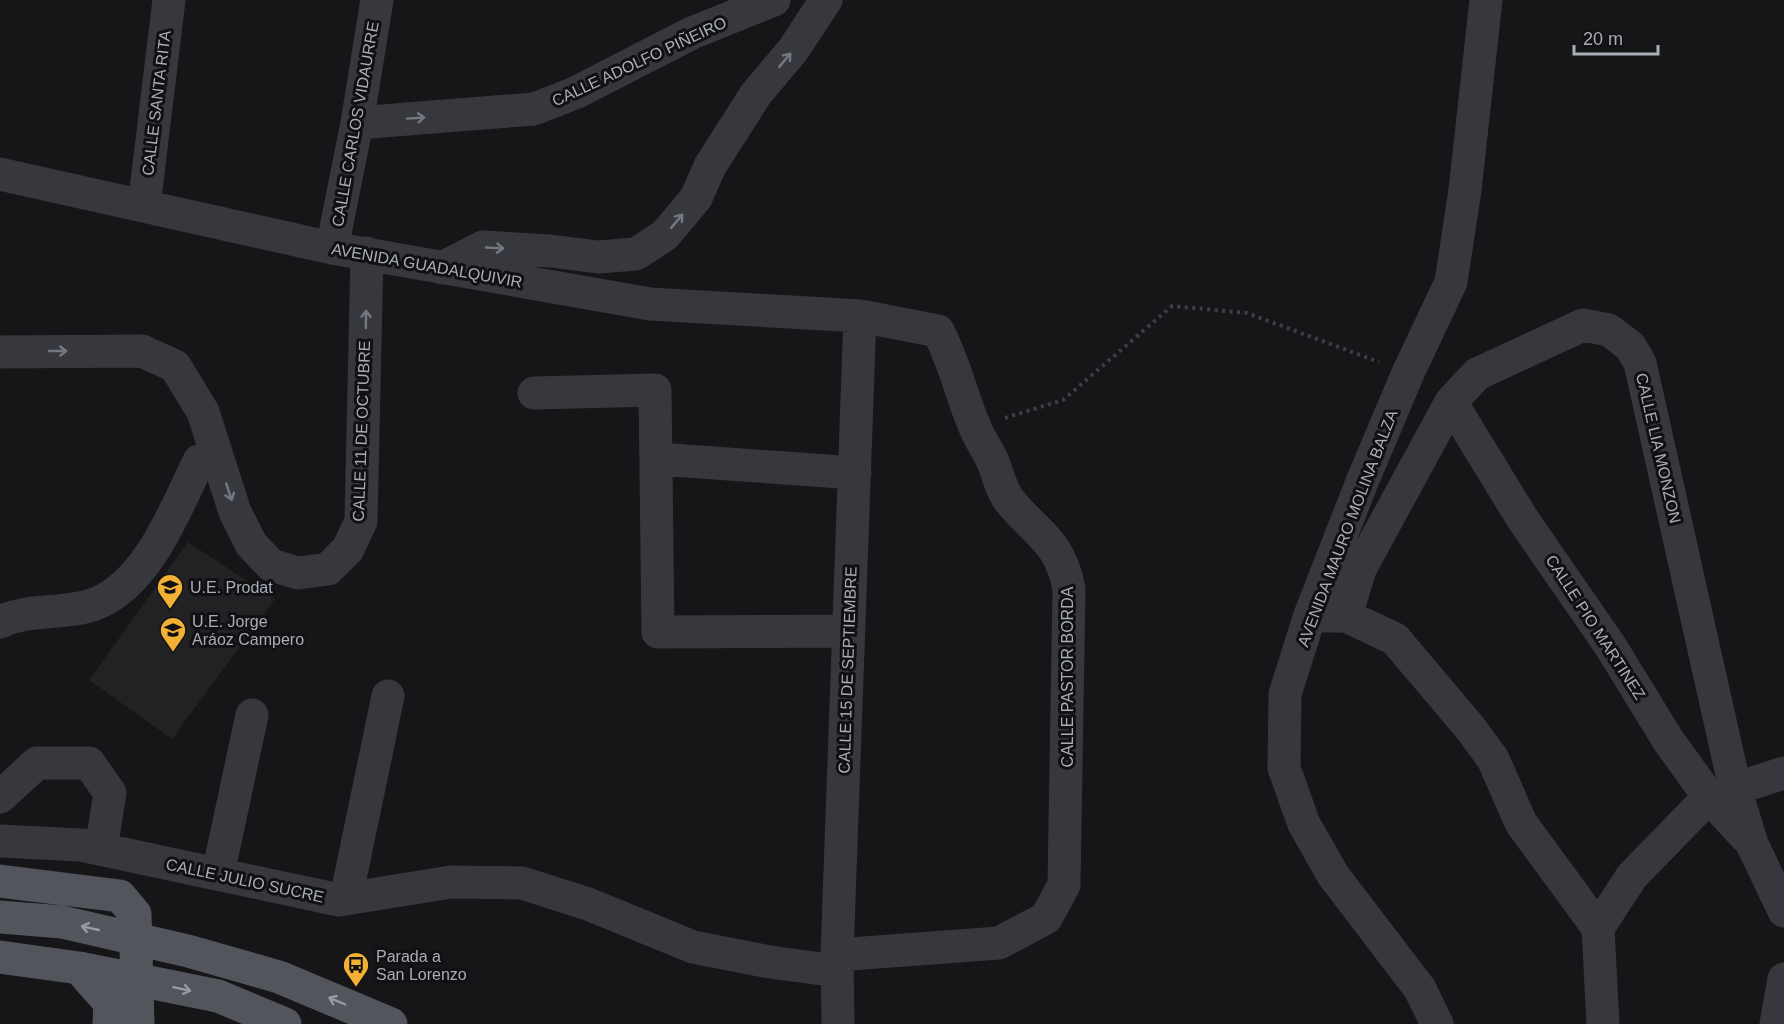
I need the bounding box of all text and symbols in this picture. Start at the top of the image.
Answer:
street label: CALLE ADOLFO PIÑEIRO [549,12,729,109]
scale bar [1574,18,1658,56]
street label: CALLE CARLOS VIDAURRE [329,20,382,228]
street label: CALLE SANTA RITA [139,29,174,177]
text: 20 m [1583,29,1623,49]
one-way arrow [778,52,791,68]
one-way arrow [405,113,425,124]
one-way arrow [671,213,684,229]
street label: AVENIDA GUADALQUIVIR [330,240,524,291]
one-way arrow [485,243,505,254]
one-way arrow [360,310,371,330]
street label: CALLE 11 DE OCTUBRE [350,340,373,522]
one-way arrow [48,346,68,357]
street label: CALLE LIA MONZON [1633,371,1684,525]
street label: AVENIDA MAURO MOLINA BALZA [1294,407,1401,649]
one-way arrow [224,482,235,501]
street label: CALLE PIO MARTINEZ [1543,552,1649,703]
street label: CALLE 15 DE SEPTIEMBRE [835,566,860,774]
school or university icon: U.E. Prodat [155,572,185,610]
place label: U.E. Prodat [190,579,273,596]
street label: CALLE PASTOR BORDA [1059,586,1076,767]
place label: U.E. Jorge Aráoz Campero [192,613,304,648]
school or university icon: U.E. Jorge Aráoz Campero [158,615,188,653]
street label: CALLE JULIO SUCRE [164,855,325,906]
one-way arrow [81,922,100,934]
place label: Parada a San Lorenzo [376,948,467,983]
bus stop icon: Parada a San Lorenzo [341,950,371,988]
one-way arrow [171,984,191,995]
one-way arrow [328,995,347,1006]

